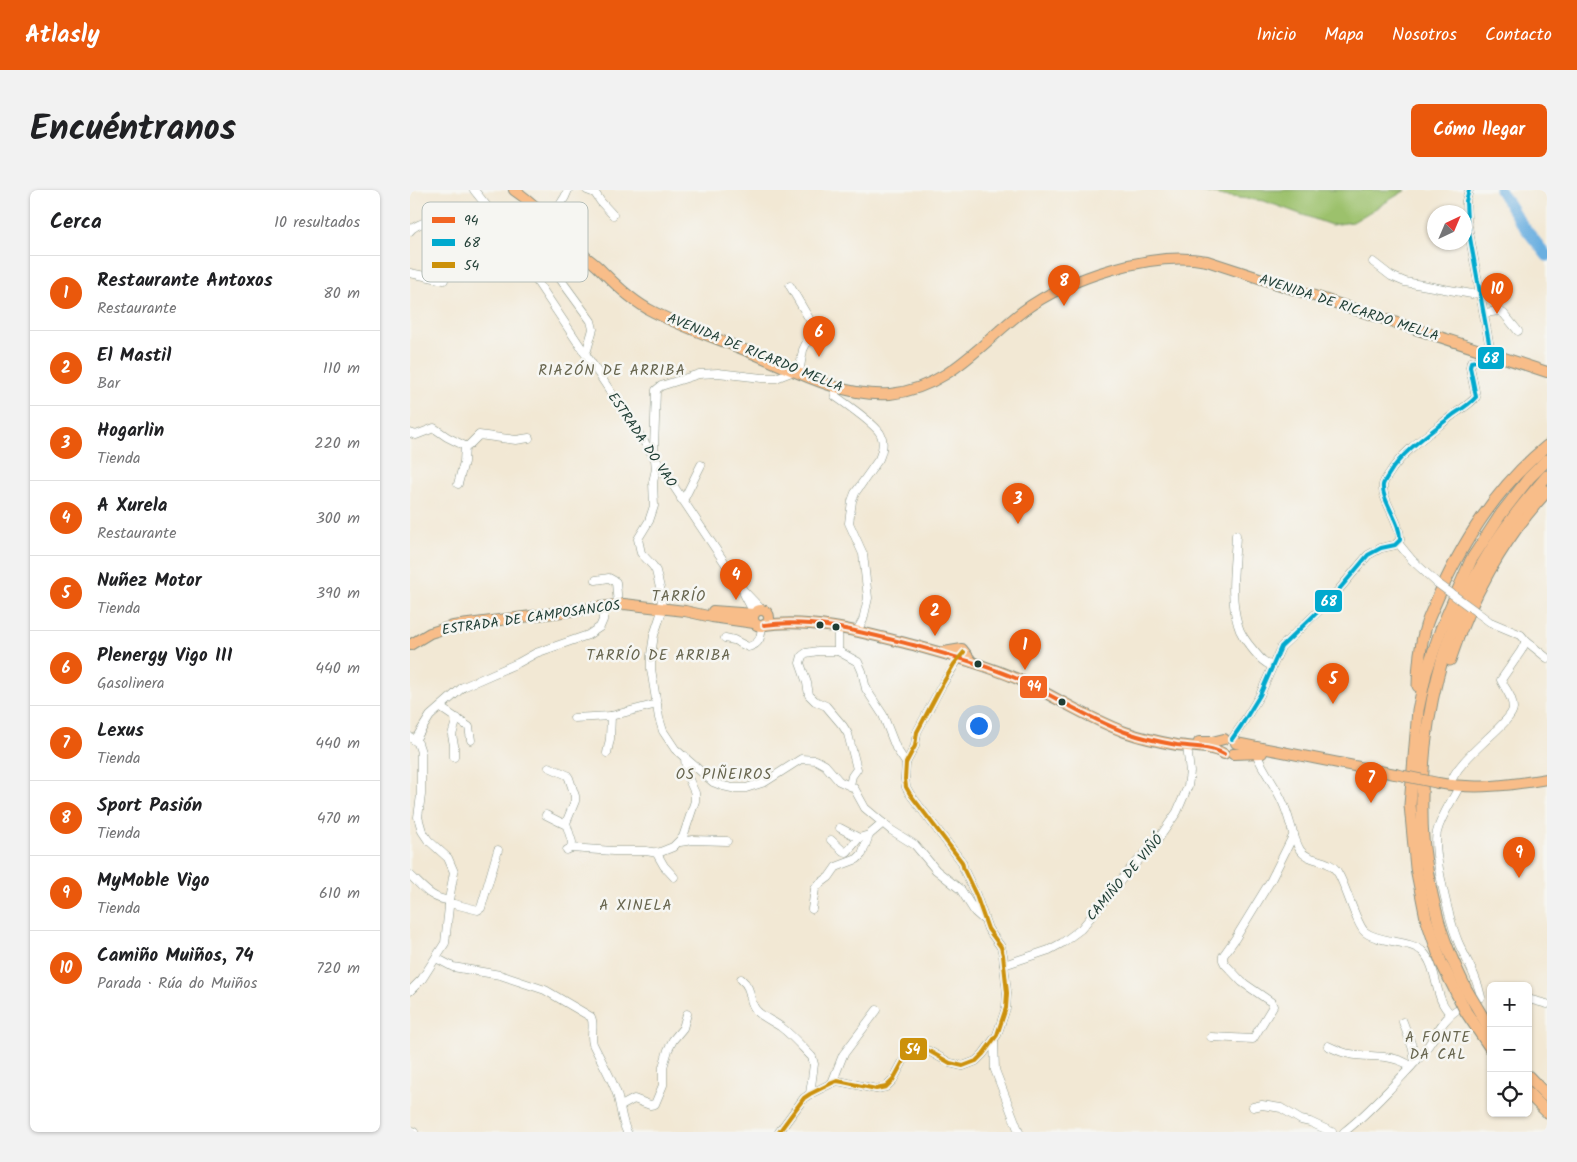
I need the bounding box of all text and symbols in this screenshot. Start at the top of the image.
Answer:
text: Atlasly [25,16,100,55]
text: Inicio [1256,21,1296,50]
text: Mapa [1324,21,1364,50]
text: Nosotros [1392,21,1457,50]
text: Contacto [1485,21,1552,50]
text: Encuéntranos [30,102,236,158]
button: Cómo llegar [1411,104,1547,157]
legend [422,202,588,282]
north arrow [1427,205,1472,250]
text: Cerca [50,206,102,239]
text: 10 resultados [274,210,360,235]
text: 94 [464,210,479,232]
text: 68 [464,232,481,254]
text: 54 [464,255,480,277]
pin: 8 [1048,265,1080,306]
text: Restaurante Antoxos [97,266,273,296]
street label: AVENIDA DE RICARDO MELLA [1256,269,1442,347]
pin: 10 [1481,273,1513,314]
text: 1 [64,281,68,306]
text: 80 m [323,281,360,306]
text: Restaurante [97,296,176,321]
street label: AVENIDA DE RICARDO MELLA [664,308,846,398]
pin: 6 [803,316,835,357]
text: El Mastil [97,341,171,371]
line badge: 68 [1477,346,1505,370]
text: 68 [1483,348,1500,370]
text: 2 [61,356,71,381]
text: 110 m [323,356,360,381]
district label: RIAZÓN DE ARRIBA [538,359,686,383]
text: Bar [97,371,120,396]
street label: ESTRADA DO VAO [602,388,682,492]
text: Hogarlin [97,416,164,446]
text: 3 [62,431,70,456]
text: 220 m [314,431,360,456]
text: Tienda [97,446,141,471]
pin: 3 [1002,483,1034,524]
text: A Xurela [97,491,168,521]
text: 4 [62,506,70,531]
text: 300 m [316,506,360,531]
text: Restaurante [97,521,176,546]
pin: 4 [720,559,752,600]
text: Nuñez Motor [97,566,202,596]
text: 5 [62,581,70,606]
text: 390 m [316,581,360,606]
district label: TARRÍO [652,585,706,609]
line badge: 68 [1314,589,1343,613]
text: 68 [1321,591,1338,613]
street label: ESTRADA DE CAMPOSANCOS [440,595,622,641]
pin: 2 [919,595,951,636]
text: Tienda [97,596,141,621]
unlabelled marker [815,620,825,630]
unlabelled marker [831,622,841,632]
pin: 1 [1009,629,1041,670]
text: Plenergy Vigo III [97,641,233,671]
district label: TARRÍO DE ARRIBA [587,644,731,668]
text: 6 [62,656,70,681]
text: 440 m [315,656,360,681]
unlabelled marker [973,659,983,669]
pin: 5 [1317,663,1349,704]
text: Gasolinera [97,671,165,696]
line badge: 94 [1019,675,1048,699]
text: 94 [1027,676,1042,698]
unlabelled marker [1057,697,1067,707]
your location [966,713,992,739]
text: Lexus [97,716,144,746]
text: 7 [62,731,70,756]
text: 440 m [315,731,360,756]
text: Tienda [97,746,141,771]
pin: 7 [1355,762,1387,803]
district label: OS PIÑEIROS [676,763,772,787]
text: Sport Pasión [97,791,202,821]
text: 8 [61,806,71,831]
text: 470 m [317,806,360,831]
text: Tienda [97,821,141,846]
street label: CAMIÑO DE VIÑÓ [1081,829,1170,926]
pin: 9 [1503,837,1535,878]
text: MyMoble Vigo [97,866,210,896]
text: 9 [62,881,70,906]
text: 610 m [319,881,360,906]
district label: A XINELA [599,894,673,918]
text: Tienda [97,896,141,921]
text: Camiño Muiños, 74 [97,941,254,971]
text: 10 [59,956,73,981]
text: 720 m [316,956,360,981]
text: Parada · Rúa do Muiños [97,971,257,996]
map controls [1487,982,1532,1117]
button: + [1487,982,1532,1027]
district label: A FONTE DA CAL [1405,1026,1471,1067]
button: − [1487,1027,1532,1072]
line badge: 54 [899,1037,928,1061]
text: 54 [905,1039,921,1061]
button: locate [1487,1072,1532,1117]

